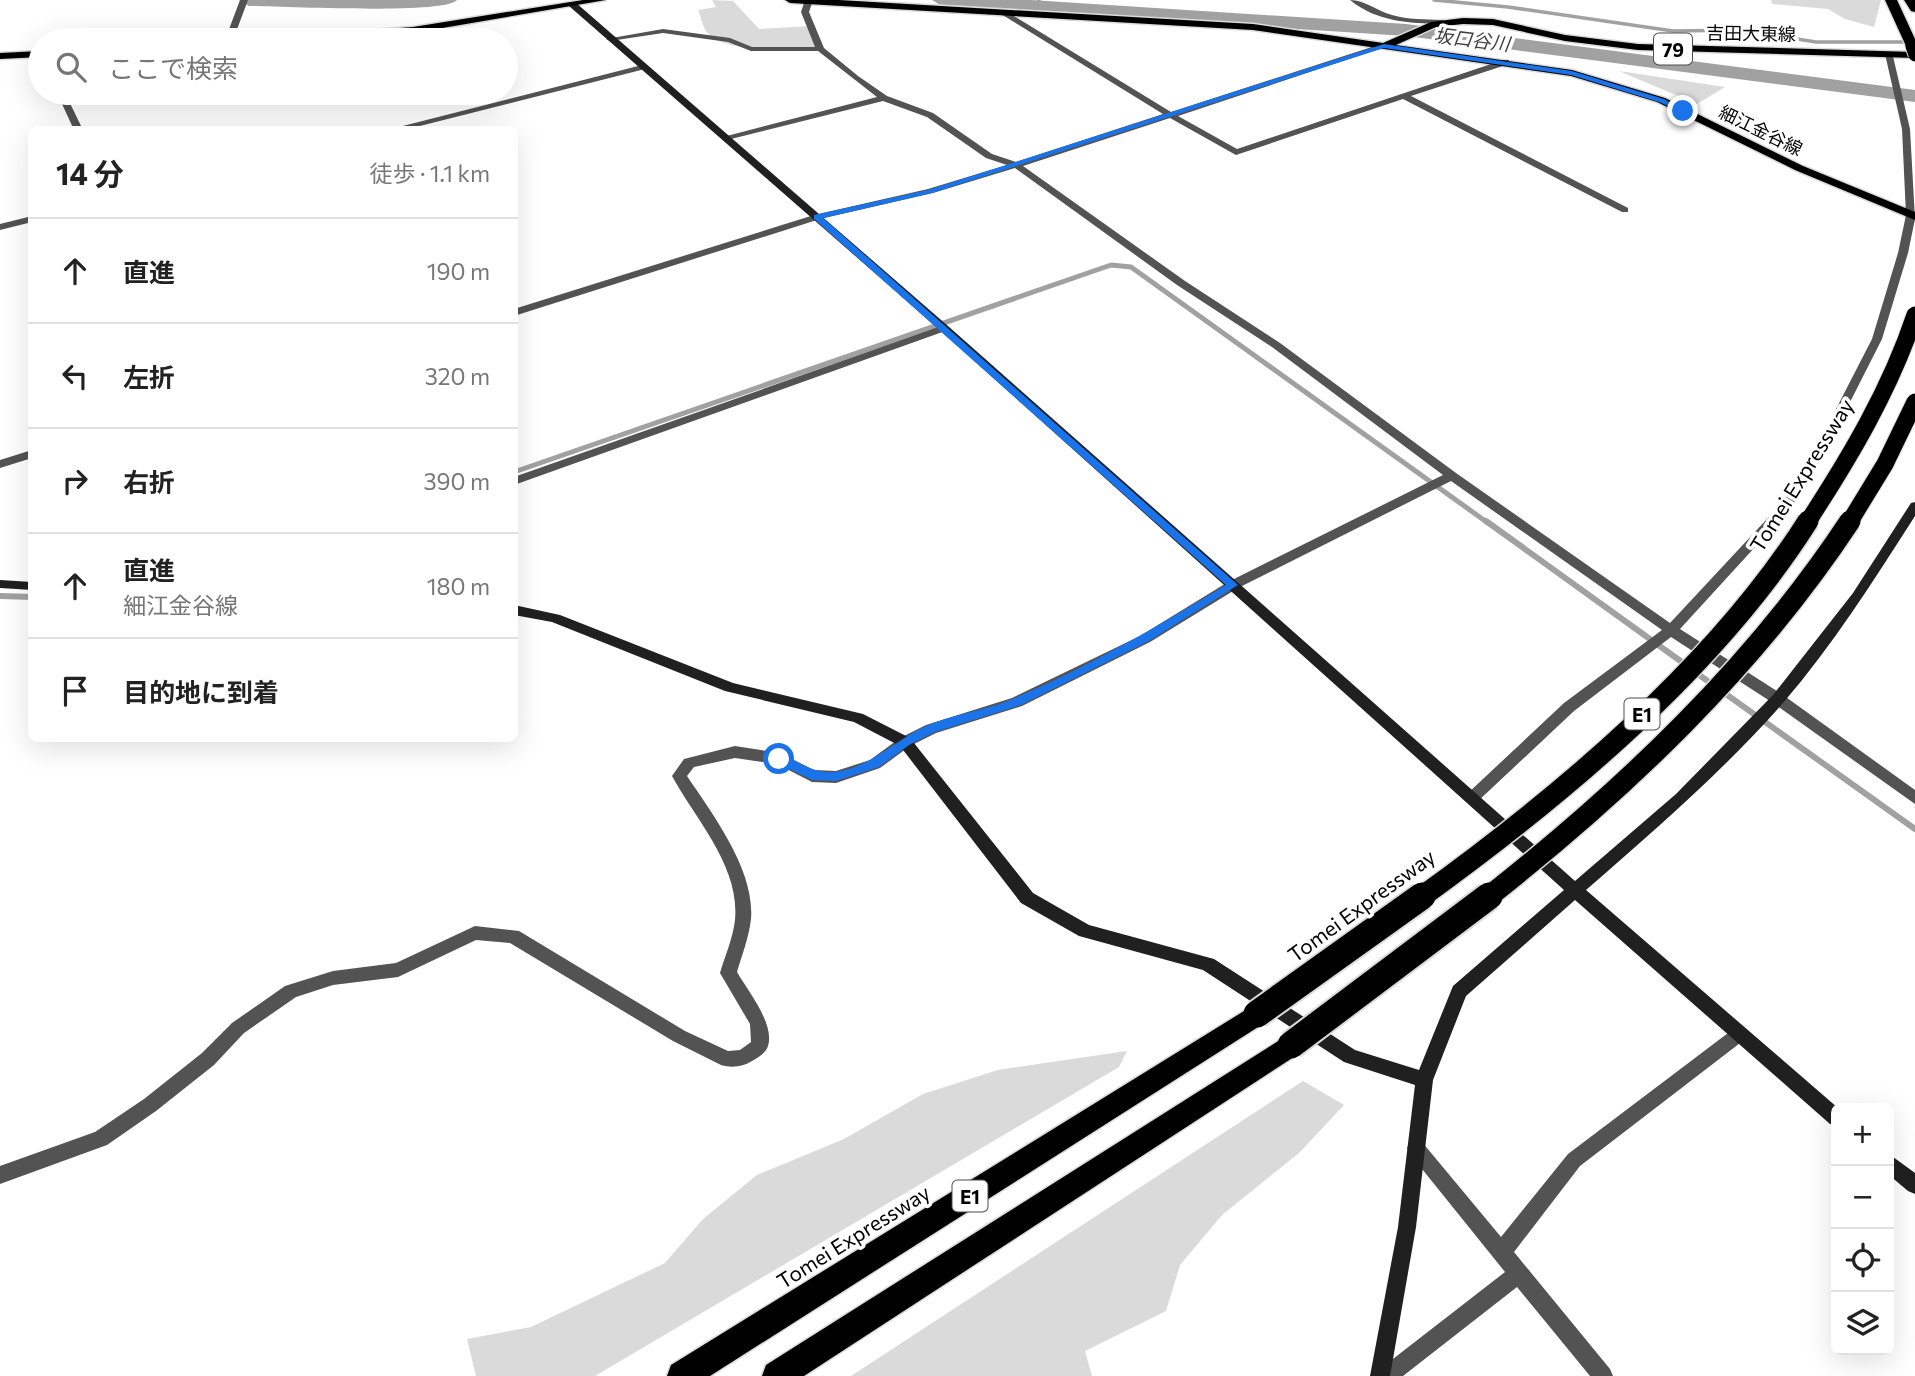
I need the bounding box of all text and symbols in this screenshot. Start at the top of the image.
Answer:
street label: 吉田大東線 [1706,21,1796,45]
water label: 坂口谷川 [1433,23,1513,55]
search box [28,28,518,105]
road number: 79 [1654,34,1692,64]
icon: search [52,48,90,86]
text: ここで検索 [108,52,238,83]
route end [1667,95,1698,126]
street label: 細江金谷線 [1716,100,1806,160]
text: 14 分 [56,154,124,191]
text: 徒歩 · 1.1 km [370,159,490,187]
icon: ahead [56,252,94,290]
text: 直進 [123,256,175,287]
text: 190 m [427,257,490,285]
icon: left [56,357,94,395]
text: 左折 [123,361,175,392]
text: 320 m [425,362,490,390]
street label: Tomei Expressway [1744,394,1858,556]
icon: right [56,462,94,500]
text: 右折 [123,466,175,497]
text: 390 m [423,467,490,495]
text: 直進 [123,554,175,585]
icon: ahead [56,567,94,605]
text: 180 m [427,572,490,600]
text: 細江金谷線 [123,591,238,619]
icon: arrive [56,672,94,710]
text: 目的地に到着 [123,676,279,707]
road number: E1 [1624,698,1660,730]
route start [763,743,794,774]
street label: Tomei Expressway [1283,843,1439,967]
map controls [1831,1103,1894,1355]
button: + [1831,1103,1894,1166]
button: − [1831,1166,1894,1229]
street label: Tomei Expressway [772,1179,934,1293]
road number: E1 [953,1180,988,1212]
button: locate [1831,1229,1894,1292]
button: layers [1831,1292,1894,1355]

